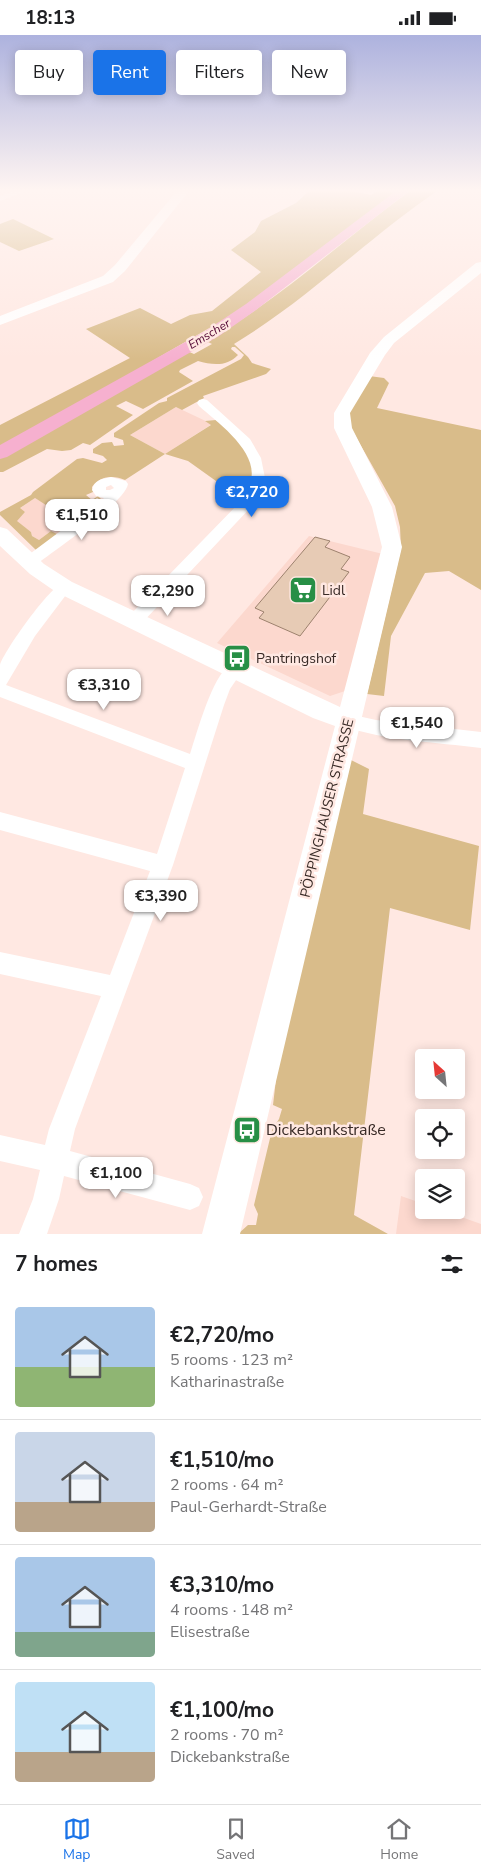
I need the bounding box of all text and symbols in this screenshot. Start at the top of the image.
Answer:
text: 18:13 [25,5,75,31]
chip: Buy [15,50,83,95]
chip: Rent [93,50,166,95]
chip: Filters [176,50,262,95]
chip: New [272,50,346,95]
water label: Emscher [185,315,233,353]
pin: €2,720 [211,475,293,518]
text: €2,720 [226,481,278,503]
pin: €1,510 [41,499,123,541]
text: €1,510 [56,504,108,526]
pin: €2,290 [127,575,209,617]
supermarket icon: Lidl [288,575,318,605]
text: €2,290 [142,580,194,602]
place label: Lidl [322,581,346,600]
bus stop icon: Pantringshof [222,643,252,673]
place label: Pantringshof [256,649,337,668]
pin: €3,310 [63,669,145,711]
text: €3,310 [78,674,130,696]
pin: €1,540 [376,707,458,749]
text: €1,540 [391,712,443,734]
street label: PÖPPINGHAUSER STRASSE [296,717,358,899]
pin: €3,390 [120,879,202,922]
text: €3,390 [135,885,187,907]
north arrow [415,1049,465,1099]
map controls [415,1049,465,1219]
button: locate [415,1109,465,1159]
bus stop icon: Dickebankstraße [232,1115,262,1145]
place label: Dickebankstraße [266,1119,386,1141]
pin: €1,100 [75,1157,157,1199]
text: €1,100 [90,1162,142,1184]
button: layers [415,1169,465,1219]
text: 7 homes [15,1250,98,1278]
icon: filters [438,1250,466,1278]
text: €2,720/mo [170,1321,274,1349]
icon: home [55,1327,115,1387]
text: 5 rooms · 123 m² [170,1349,293,1371]
text: Katharinastraße [170,1371,284,1393]
text: €1,510/mo [170,1446,274,1474]
icon: home [55,1452,115,1512]
text: 2 rooms · 64 m² [170,1474,283,1496]
text: Paul-Gerhardt-Straße [170,1496,327,1518]
text: €3,310/mo [170,1571,274,1599]
icon: home [55,1577,115,1637]
text: 4 rooms · 148 m² [170,1599,293,1621]
text: Elisestraße [170,1621,250,1643]
text: €1,100/mo [170,1696,274,1724]
icon: home [55,1702,115,1762]
text: 2 rooms · 70 m² [170,1724,283,1746]
text: Dickebankstraße [170,1746,290,1768]
tab: Map [63,1815,91,1864]
tab: Saved [216,1815,255,1864]
tab: Home [380,1815,418,1864]

